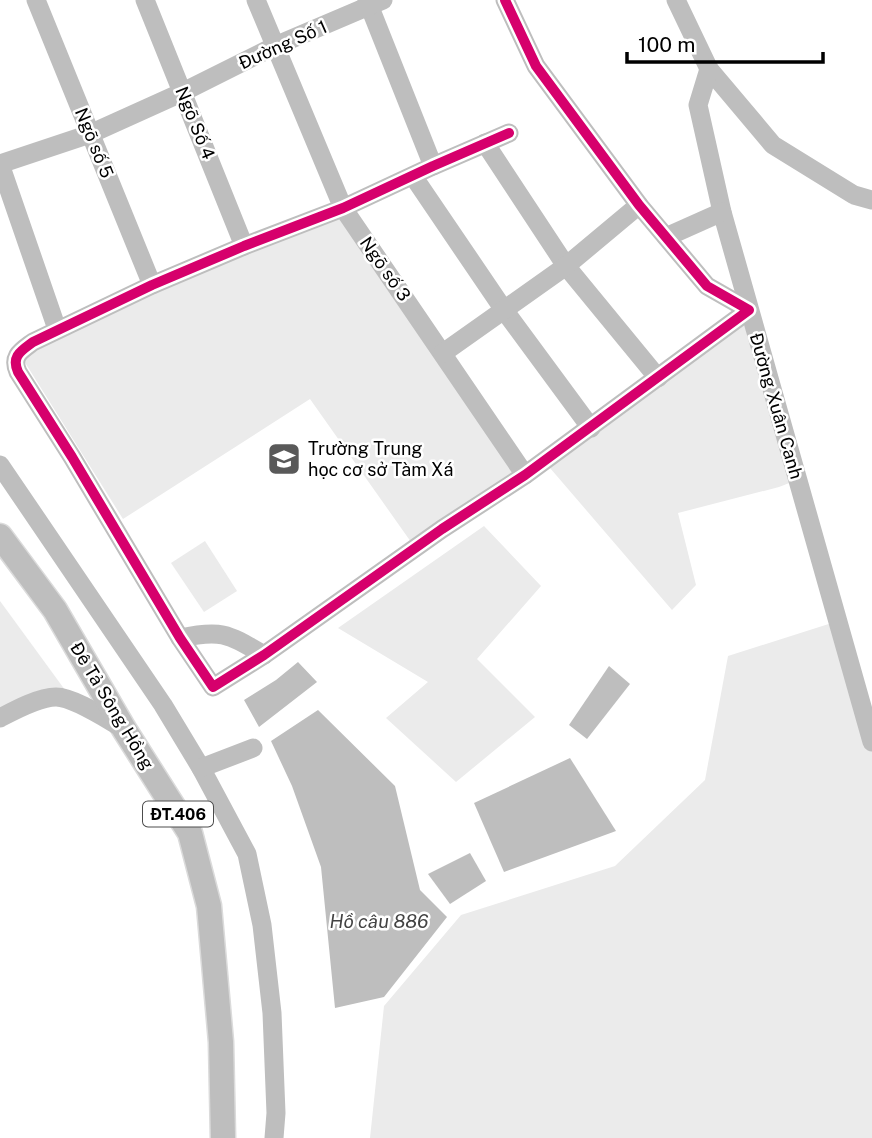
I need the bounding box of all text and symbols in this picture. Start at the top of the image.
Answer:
street label: Đường Số 1 [235,16,330,73]
scale bar [627,21,823,65]
text: 100 m [638,32,695,57]
street label: Ngõ Số 4 [171,83,220,162]
street label: Ngõ số 5 [71,105,118,181]
street label: Ngõ số 3 [356,233,415,305]
street label: Đường Xuân Canh [746,330,807,481]
place label: Trường Trung học cơ sở Tàm Xá [308,438,453,480]
school or university icon: Trường Trung học cơ sở Tàm Xá [265,440,303,478]
street label: Đê Tả Sông Hồng [66,638,159,773]
road number: ĐT.406 [143,802,213,827]
water label: Hồ câu 886 [330,910,429,932]

